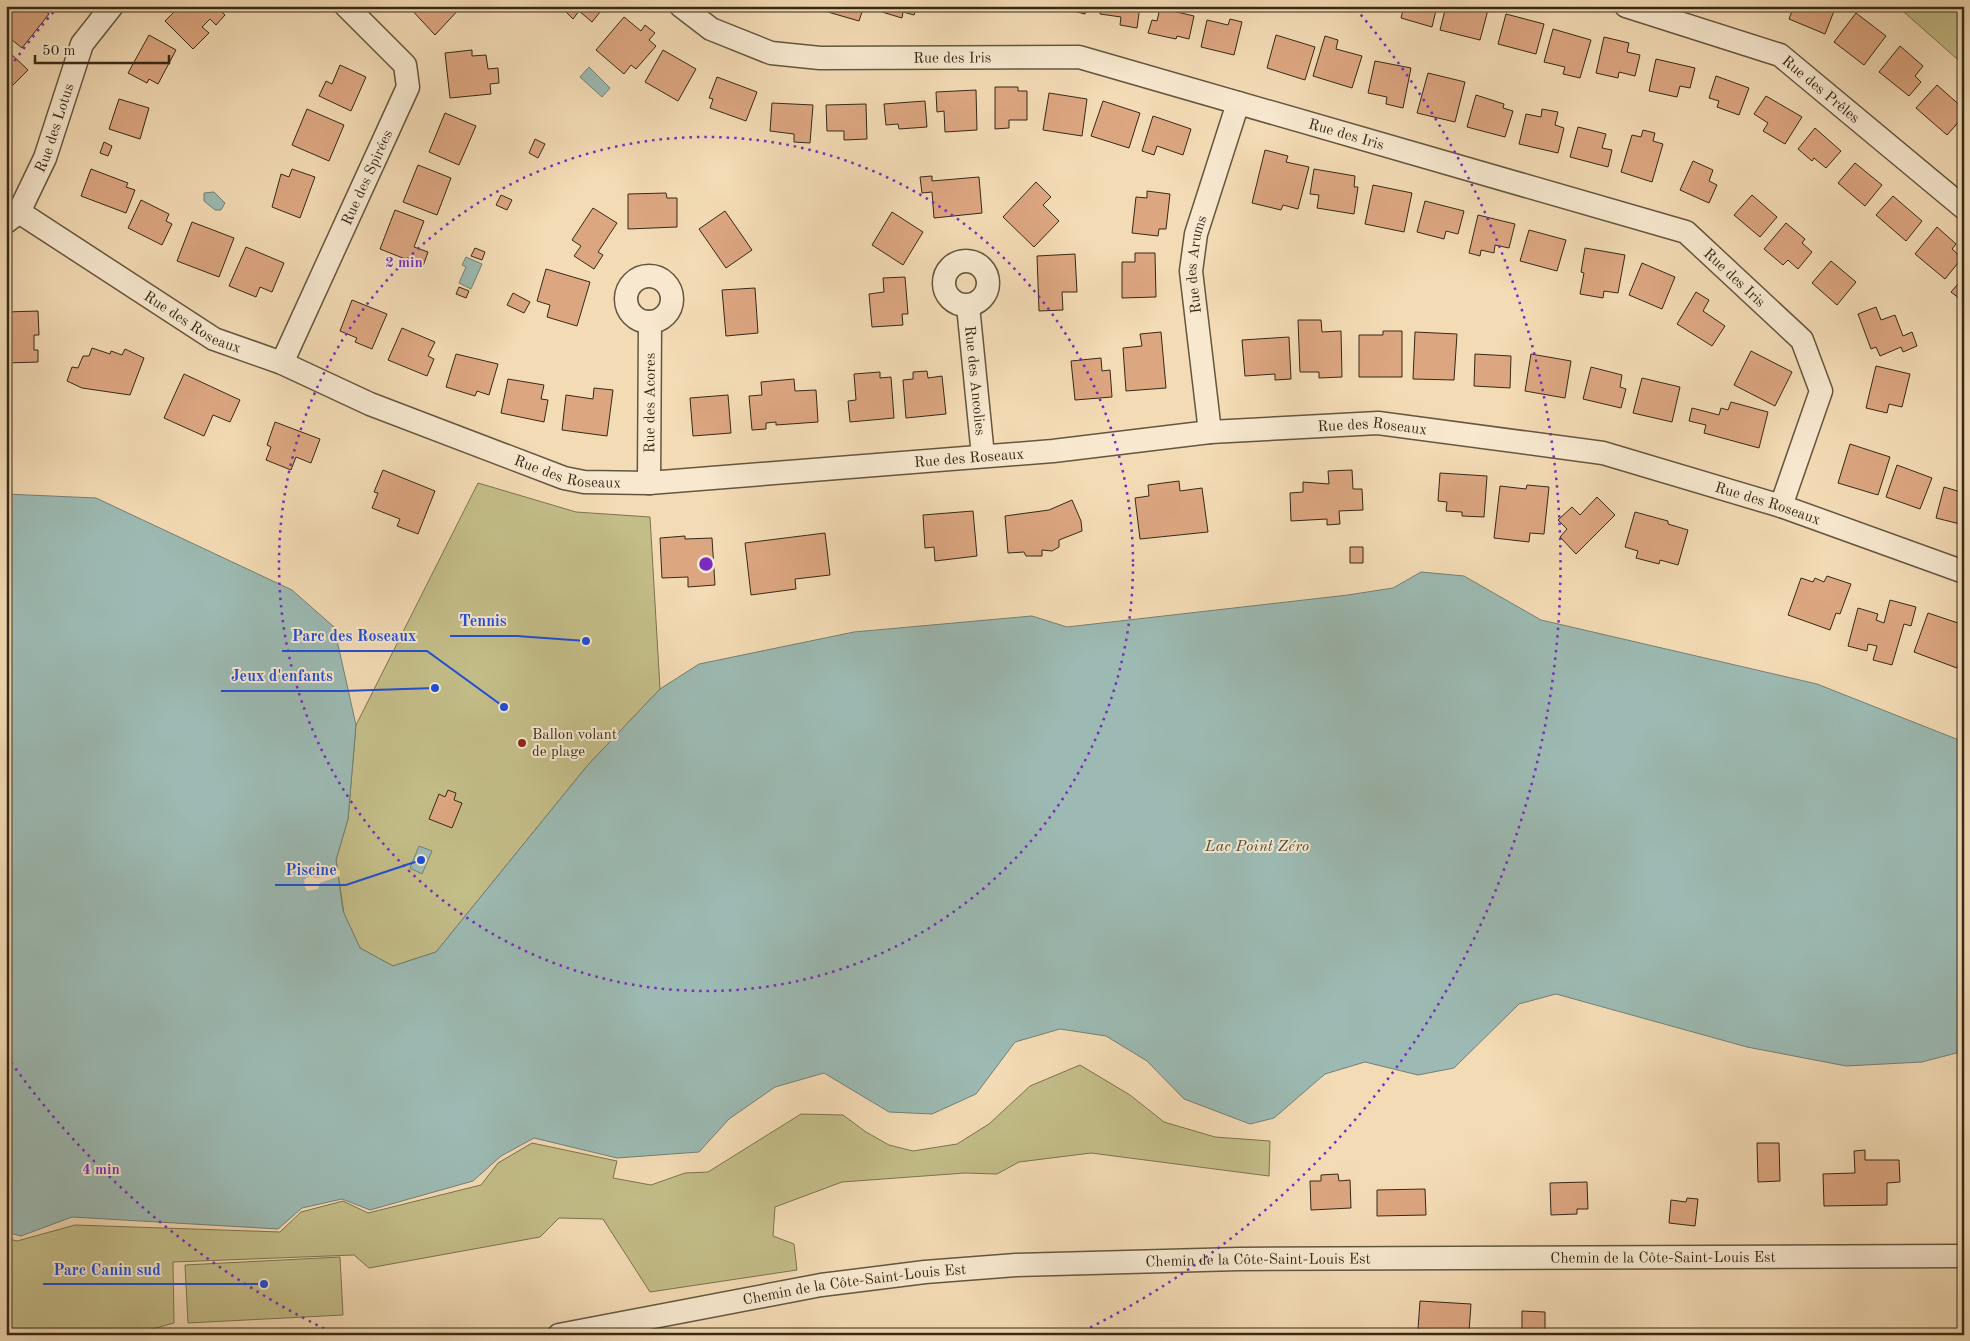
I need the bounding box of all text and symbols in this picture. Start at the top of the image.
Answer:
scale bar [35,32,169,64]
text: 50 m [42,44,76,59]
street label: Rue des Iris [913,51,991,67]
street label: Rue des Prêles [1778,54,1862,127]
street label: Rue des Lotus [33,82,78,175]
street label: Rue des Iris [1306,118,1386,154]
street label: Rue des Spirées [340,128,396,228]
street label: Rue des Arums [1185,214,1210,314]
street label: Rue des Iris [1700,246,1767,311]
text: 2 min [385,256,423,271]
street label: Rue des Roseaux [141,289,243,357]
street label: Rue des Ancolies [961,325,987,436]
street label: Rue des Acores [643,353,659,453]
street label: Rue des Roseaux [1317,416,1428,438]
street label: Rue des Roseaux [914,447,1025,471]
street label: Rue des Roseaux [512,454,621,492]
street label: Rue des Roseaux [1713,481,1823,529]
centre of rings [697,555,715,573]
callout: Tennis [450,605,517,636]
text: Tennis [459,614,507,630]
callout: Parc des Roseaux [282,620,427,651]
text: Parc des Roseaux [292,629,416,645]
callout: Jeux d'enfants [221,660,343,691]
text: Jeux d'enfants [231,669,333,685]
place label: Ballon volant de plage [532,728,617,760]
marker: Ballon volant de plage [516,737,528,749]
water label: Lac Point Zéro [1204,839,1309,855]
callout: Piscine [275,854,346,885]
text: Piscine [285,863,337,879]
text: 4 min [82,1163,120,1178]
street label: Chemin de la Côte-Saint-Louis Est [1550,1251,1776,1267]
street label: Chemin de la Côte-Saint-Louis Est [1145,1252,1371,1271]
callout: Parc Canin sud [43,1253,171,1284]
text: Parc Canin sud [53,1263,161,1279]
street label: Chemin de la Côte-Saint-Louis Est [742,1263,967,1309]

